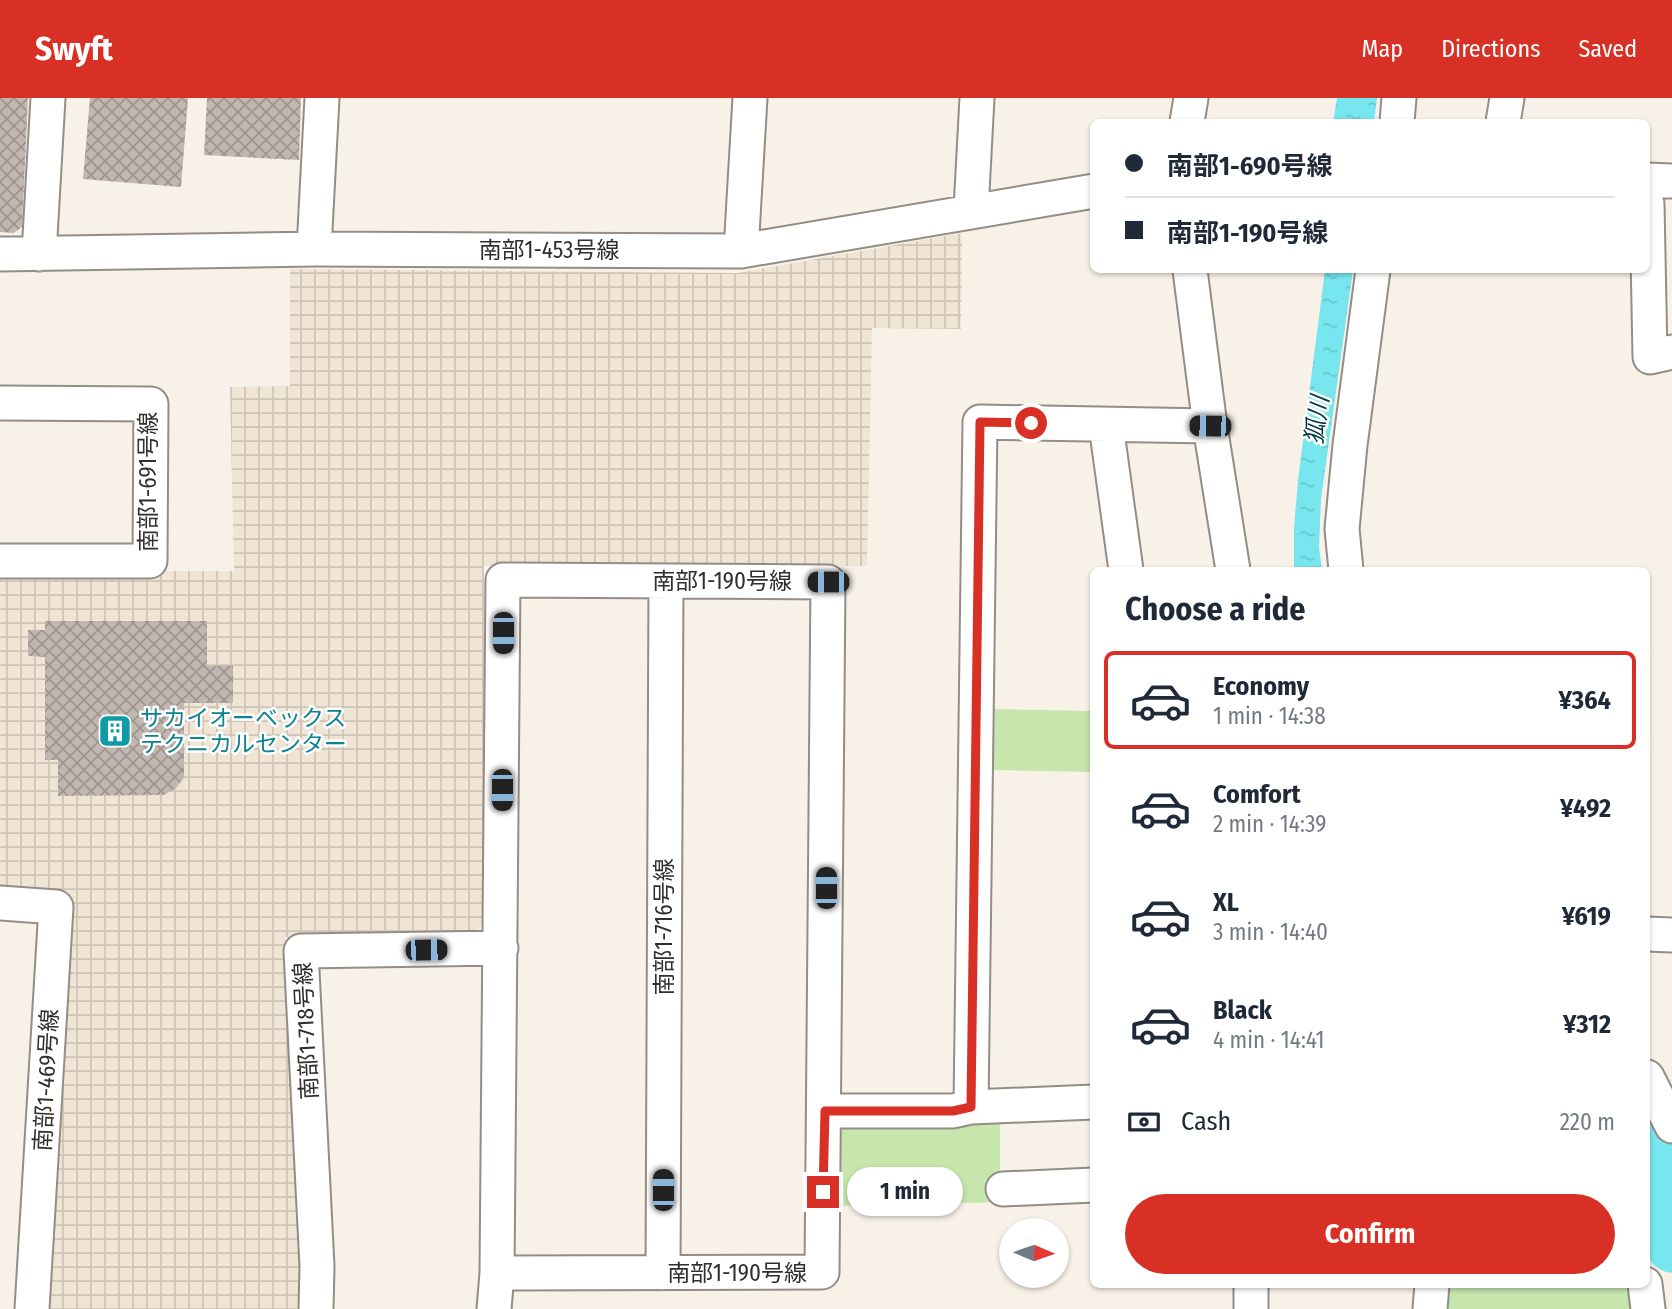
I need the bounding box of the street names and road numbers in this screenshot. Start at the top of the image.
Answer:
street label: 南部1-453号線 [479,236,619,264]
street label: 南部1-691号線 [134,412,162,552]
street label: 南部1-190号線 [652,567,792,595]
street label: 南部1-716号線 [650,858,678,996]
street label: 南部1-718号線 [288,962,324,1100]
street label: 南部1-469号線 [28,1008,64,1152]
street label: 南部1-190号線 [667,1259,807,1287]

